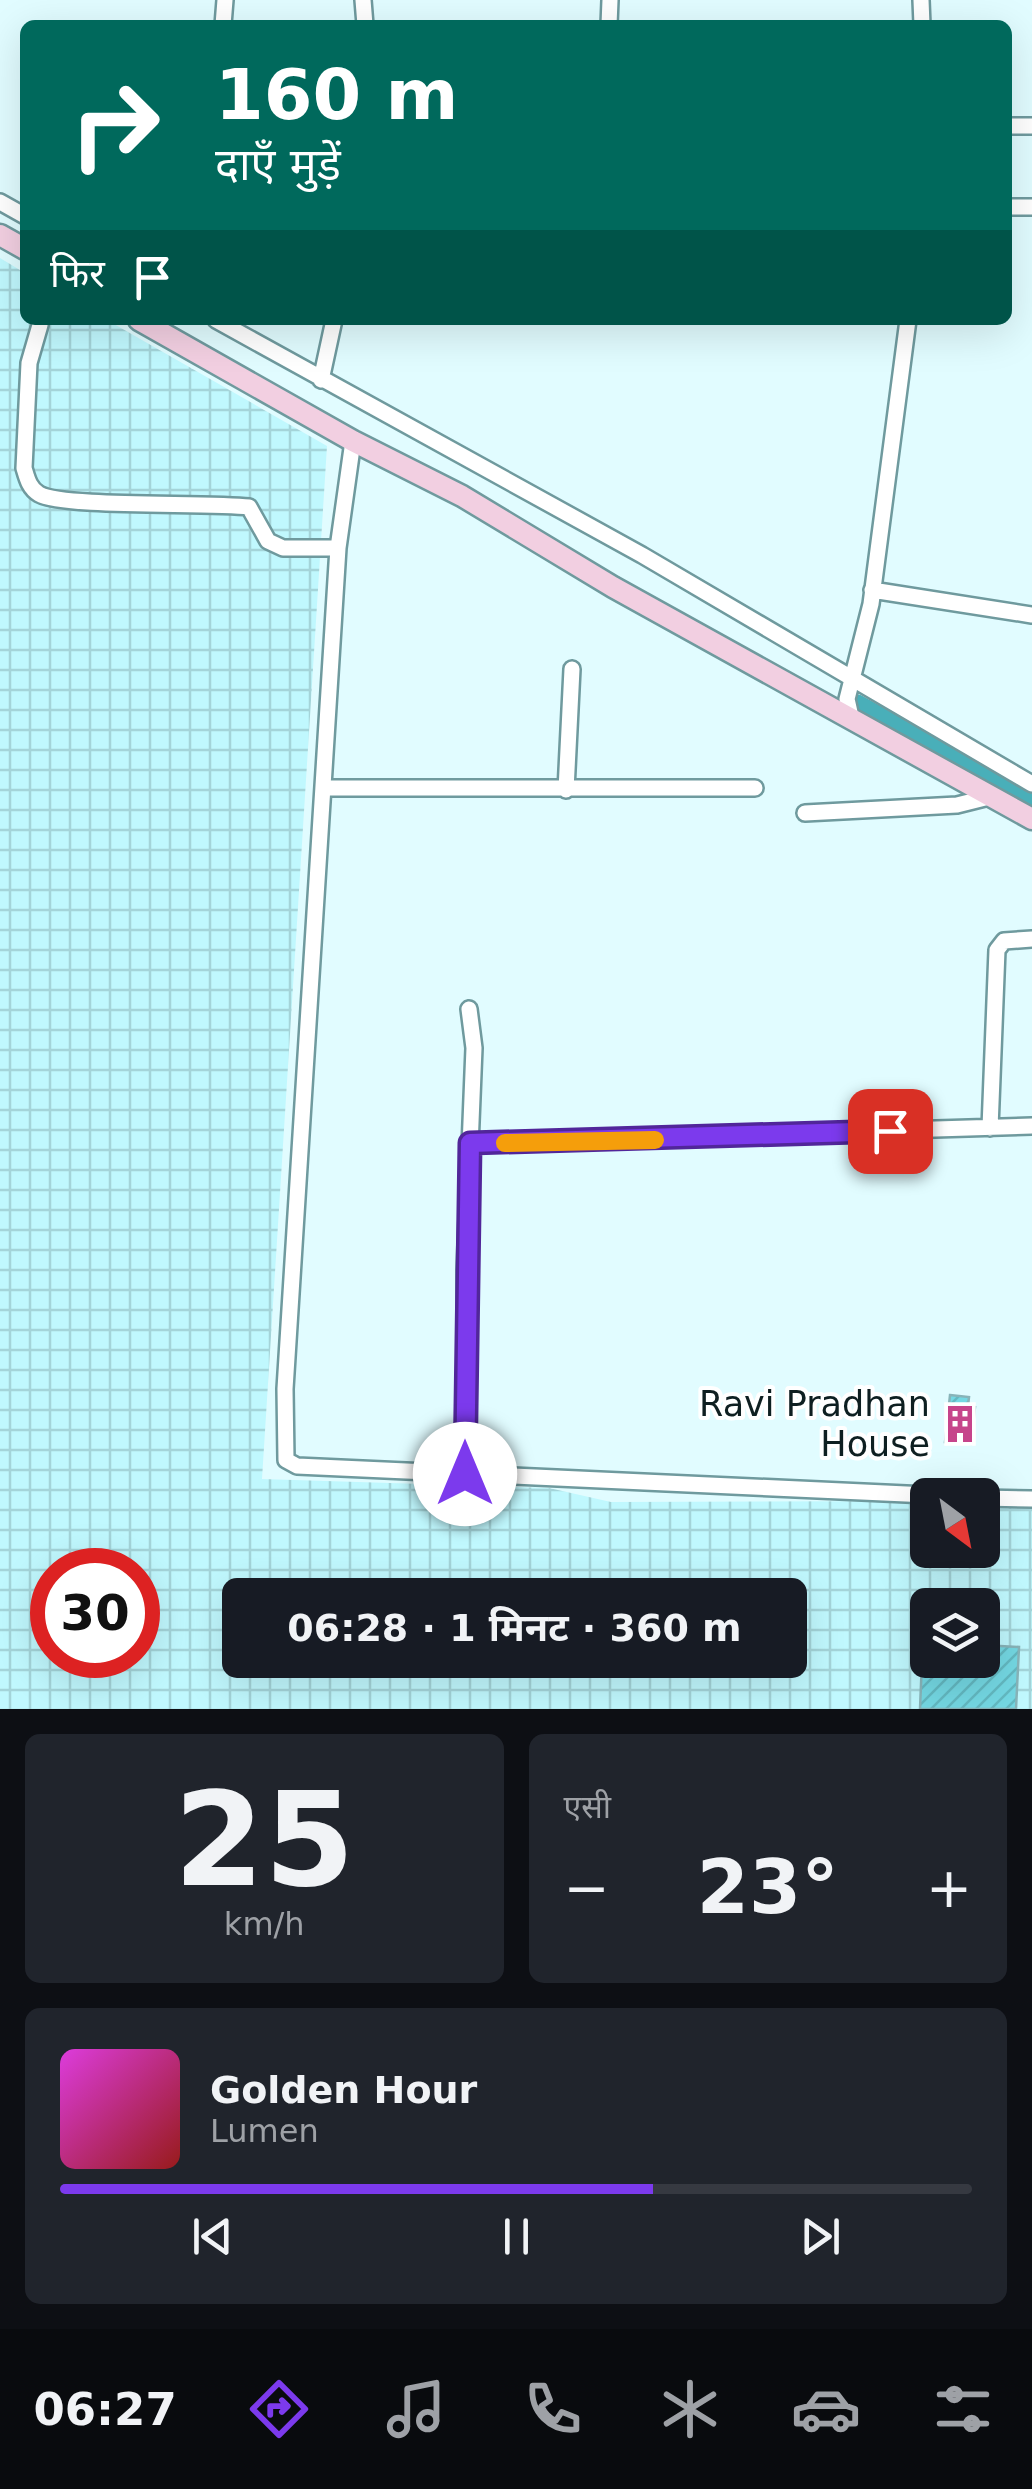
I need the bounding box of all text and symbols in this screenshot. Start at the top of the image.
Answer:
text: 160 m [215,54,458,136]
icon: right [50,60,180,190]
text: दाएँ मुड़ें [215,138,341,191]
icon: arrive [125,250,180,305]
text: फिर [50,252,105,296]
pin [848,1089,933,1174]
icon: arrive [863,1104,918,1159]
place label: Ravi Pradhan House [699,1384,930,1464]
building icon: Ravi Pradhan House [939,1403,981,1445]
position arrow [413,1422,517,1526]
north arrow [910,1478,1000,1568]
map controls [910,1478,1000,1678]
speed limit sign: 30 [30,1548,160,1678]
button: layers [910,1588,1000,1678]
text: 06:28 · 1 मिनट · 360 m [287,1606,742,1650]
text: 25 [174,1764,355,1916]
text: एसी [564,1788,611,1826]
text: 23° [697,1843,839,1931]
text: − [564,1856,610,1920]
text: + [926,1856,972,1920]
text: km/h [224,1905,305,1943]
text: Golden Hour [210,2068,477,2112]
text: Lumen [210,2112,319,2150]
icon: previous [185,2209,240,2264]
icon: pause [489,2209,544,2264]
icon: next [793,2209,848,2264]
icon: directions [244,2374,314,2444]
icon: music [381,2374,451,2444]
icon: phone [518,2374,588,2444]
icon: climate [655,2374,725,2444]
icon: car [791,2374,861,2444]
icon: filters [928,2374,998,2444]
text: 06:27 [33,2383,177,2436]

